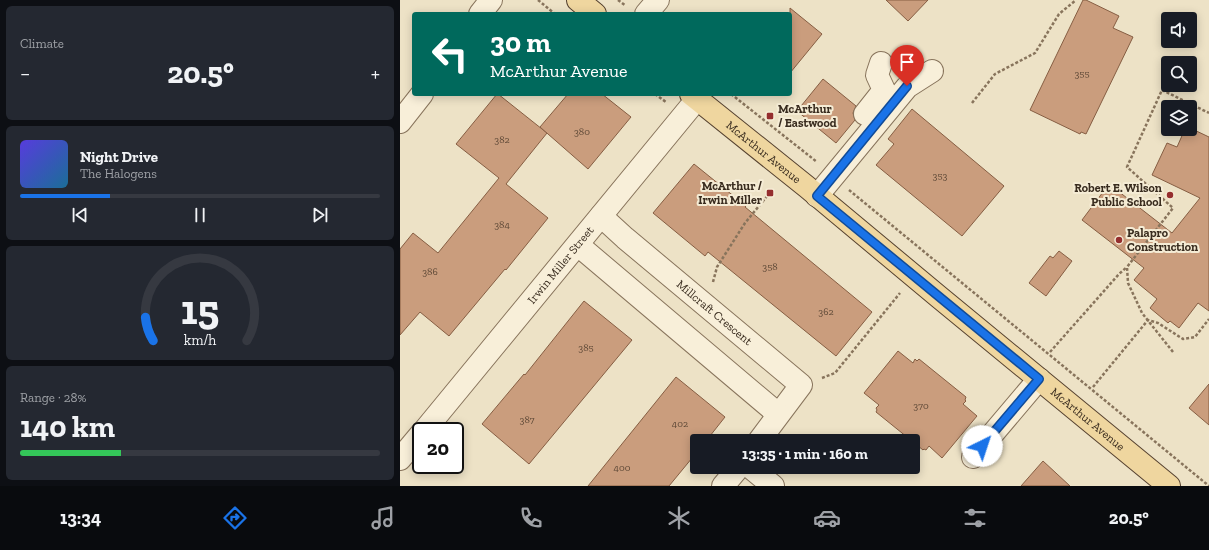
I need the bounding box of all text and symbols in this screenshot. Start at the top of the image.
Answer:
map controls [1161,12,1197,136]
button: sound [1161,12,1197,48]
text: 30 m [490,26,551,59]
icon: left [424,28,476,80]
text: Climate [20,36,64,51]
pin [890,45,924,86]
icon: arrive [896,51,918,73]
text: 20.5° [167,55,234,91]
button: search [1161,56,1197,92]
text: − [20,60,30,87]
text: + [371,60,380,87]
text: McArthur Avenue [490,60,628,82]
house number: 355 [1074,68,1090,80]
button: layers [1161,100,1197,136]
place label: McArthur / Eastwood [778,102,837,130]
marker: McArthur / Eastwood [765,111,775,121]
street label: McArthur Avenue [723,118,804,187]
house number: 380 [574,126,590,138]
house number: 382 [494,134,510,146]
text: Night Drive [80,148,158,166]
text: The Halogens [80,166,157,181]
house number: 353 [933,170,948,182]
place label: McArthur / Irwin Miller [698,179,763,207]
place label: Robert E. Wilson Public School [1074,181,1163,209]
marker: McArthur / Irwin Miller [765,188,775,198]
marker: Robert E. Wilson Public School [1165,190,1175,200]
icon: previous [69,204,91,226]
icon: pause [189,204,211,226]
icon: next [309,204,331,226]
house number: 384 [494,219,510,231]
street label: Irwin Miller Street [525,223,597,307]
place label: Palapro Construction [1127,226,1198,254]
marker: Palapro Construction [1114,235,1124,245]
house number: 358 [762,261,778,273]
house number: 386 [422,266,438,278]
street label: Millcraft Crescent [674,277,755,349]
text: 15 [181,285,219,335]
house number: 362 [818,306,834,318]
text: km/h [184,332,216,349]
house number: 385 [578,342,594,354]
street label: McArthur Avenue [1048,385,1128,454]
text: Range · 28% [20,390,86,405]
house number: 370 [913,400,929,412]
text: 140 km [20,409,115,445]
house number: 387 [520,414,535,426]
house number: 402 [672,418,688,430]
speed limit sign: 20 [412,422,464,474]
position arrow [961,425,1003,467]
text: 13:35 · 1 min · 160 m [742,445,868,463]
house number: 400 [614,462,631,474]
icon: directions [221,504,249,532]
icon: music [369,504,397,532]
icon: phone [517,504,545,532]
icon: climate [665,504,693,532]
icon: car [813,504,841,532]
icon: filters [961,504,989,532]
text: 13:34 [60,507,101,529]
text: 20.5° [1109,507,1149,529]

